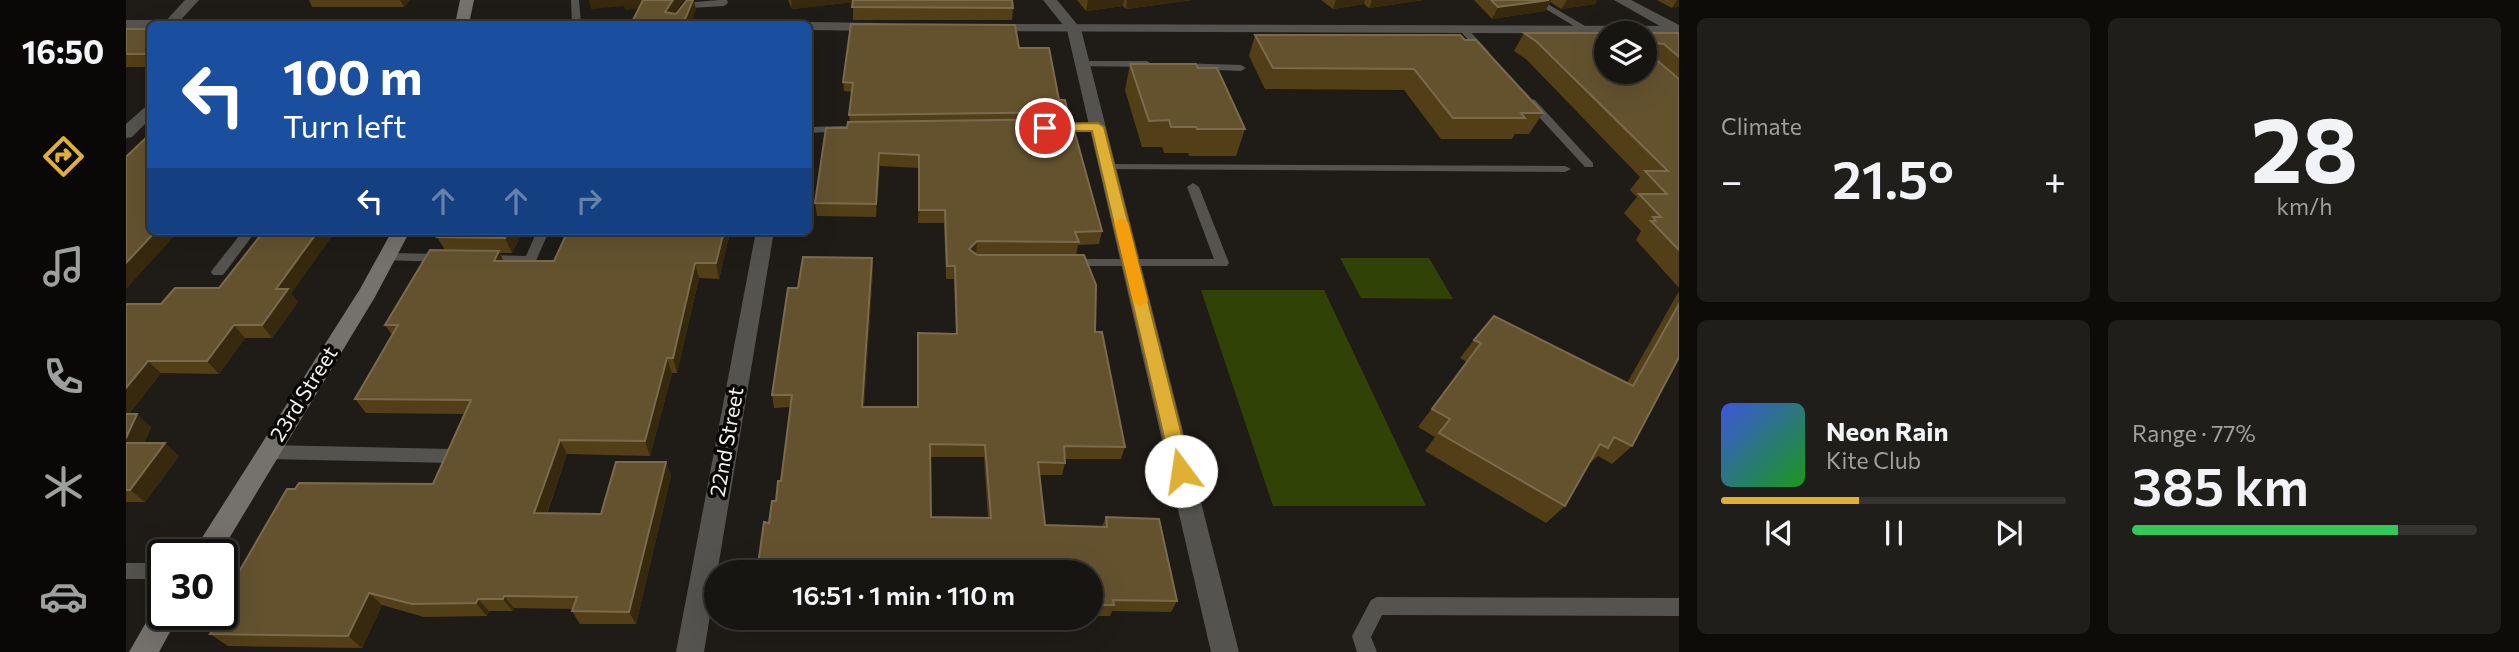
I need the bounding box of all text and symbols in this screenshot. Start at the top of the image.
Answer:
map controls [1594,21,1657,84]
button: layers [1594,21,1657,84]
text: 16:50 [22,31,104,71]
text: 100 m [283,45,422,105]
icon: left [168,49,259,140]
text: 28 [2251,90,2358,202]
pin [1015,98,1075,158]
text: Turn left [283,105,407,145]
icon: arrive [1026,109,1064,147]
text: Climate [1721,112,1802,140]
icon: directions [39,132,88,181]
text: 21.5° [1832,146,1954,210]
text: − [1721,156,1743,203]
text: + [2044,156,2066,203]
icon: left [351,182,389,220]
icon: ahead [424,182,462,220]
icon: ahead [497,182,535,220]
icon: right [570,182,608,220]
text: km/h [2277,192,2332,220]
icon: music [39,242,88,291]
street label: 23rd Street [264,341,342,445]
icon: phone [39,352,88,401]
street label: 22nd Street [704,385,747,498]
text: Neon Rain [1826,415,1949,446]
text: Range · 77% [2132,419,2256,447]
position arrow [1144,434,1218,508]
text: Kite Club [1826,446,1921,474]
text: 385 km [2132,453,2309,517]
icon: climate [39,462,88,511]
icon: previous [1760,514,1798,552]
icon: pause [1875,514,1913,552]
icon: next [1990,514,2028,552]
speed limit sign: 30 [147,539,238,630]
icon: car [39,572,88,621]
text: 16:51 · 1 min · 110 m [792,579,1015,610]

